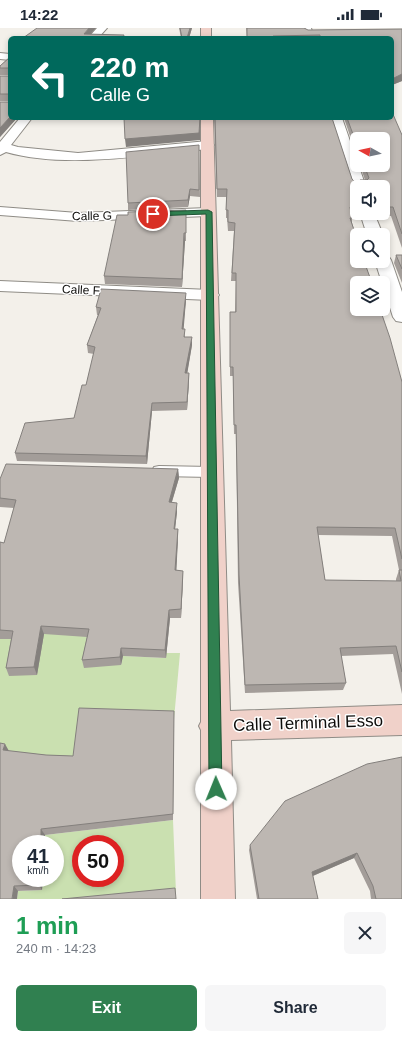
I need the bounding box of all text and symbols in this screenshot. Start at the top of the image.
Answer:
text: 14:22 [20,6,58,23]
icon: left [24,52,76,104]
text: 220 m [90,52,169,83]
text: Calle G [90,85,150,105]
north arrow [350,132,390,172]
map controls [350,132,390,316]
button: sound [350,180,390,220]
pin [136,197,170,231]
icon: arrive [142,203,164,225]
street label: Calle G [72,209,112,223]
button: search [350,228,390,268]
button: layers [350,276,390,316]
street label: Calle F [62,282,100,298]
street label: Calle Terminal Esso [233,711,383,735]
position arrow [195,768,237,810]
speed limit sign: 50 [72,835,124,887]
text: 41 [27,845,49,867]
text: km/h [27,865,49,876]
text: 1 min [16,912,79,939]
button: close [344,912,386,954]
text: 240 m · 14:23 [16,941,96,956]
button: Exit [16,985,197,1031]
button: Share [205,985,386,1031]

